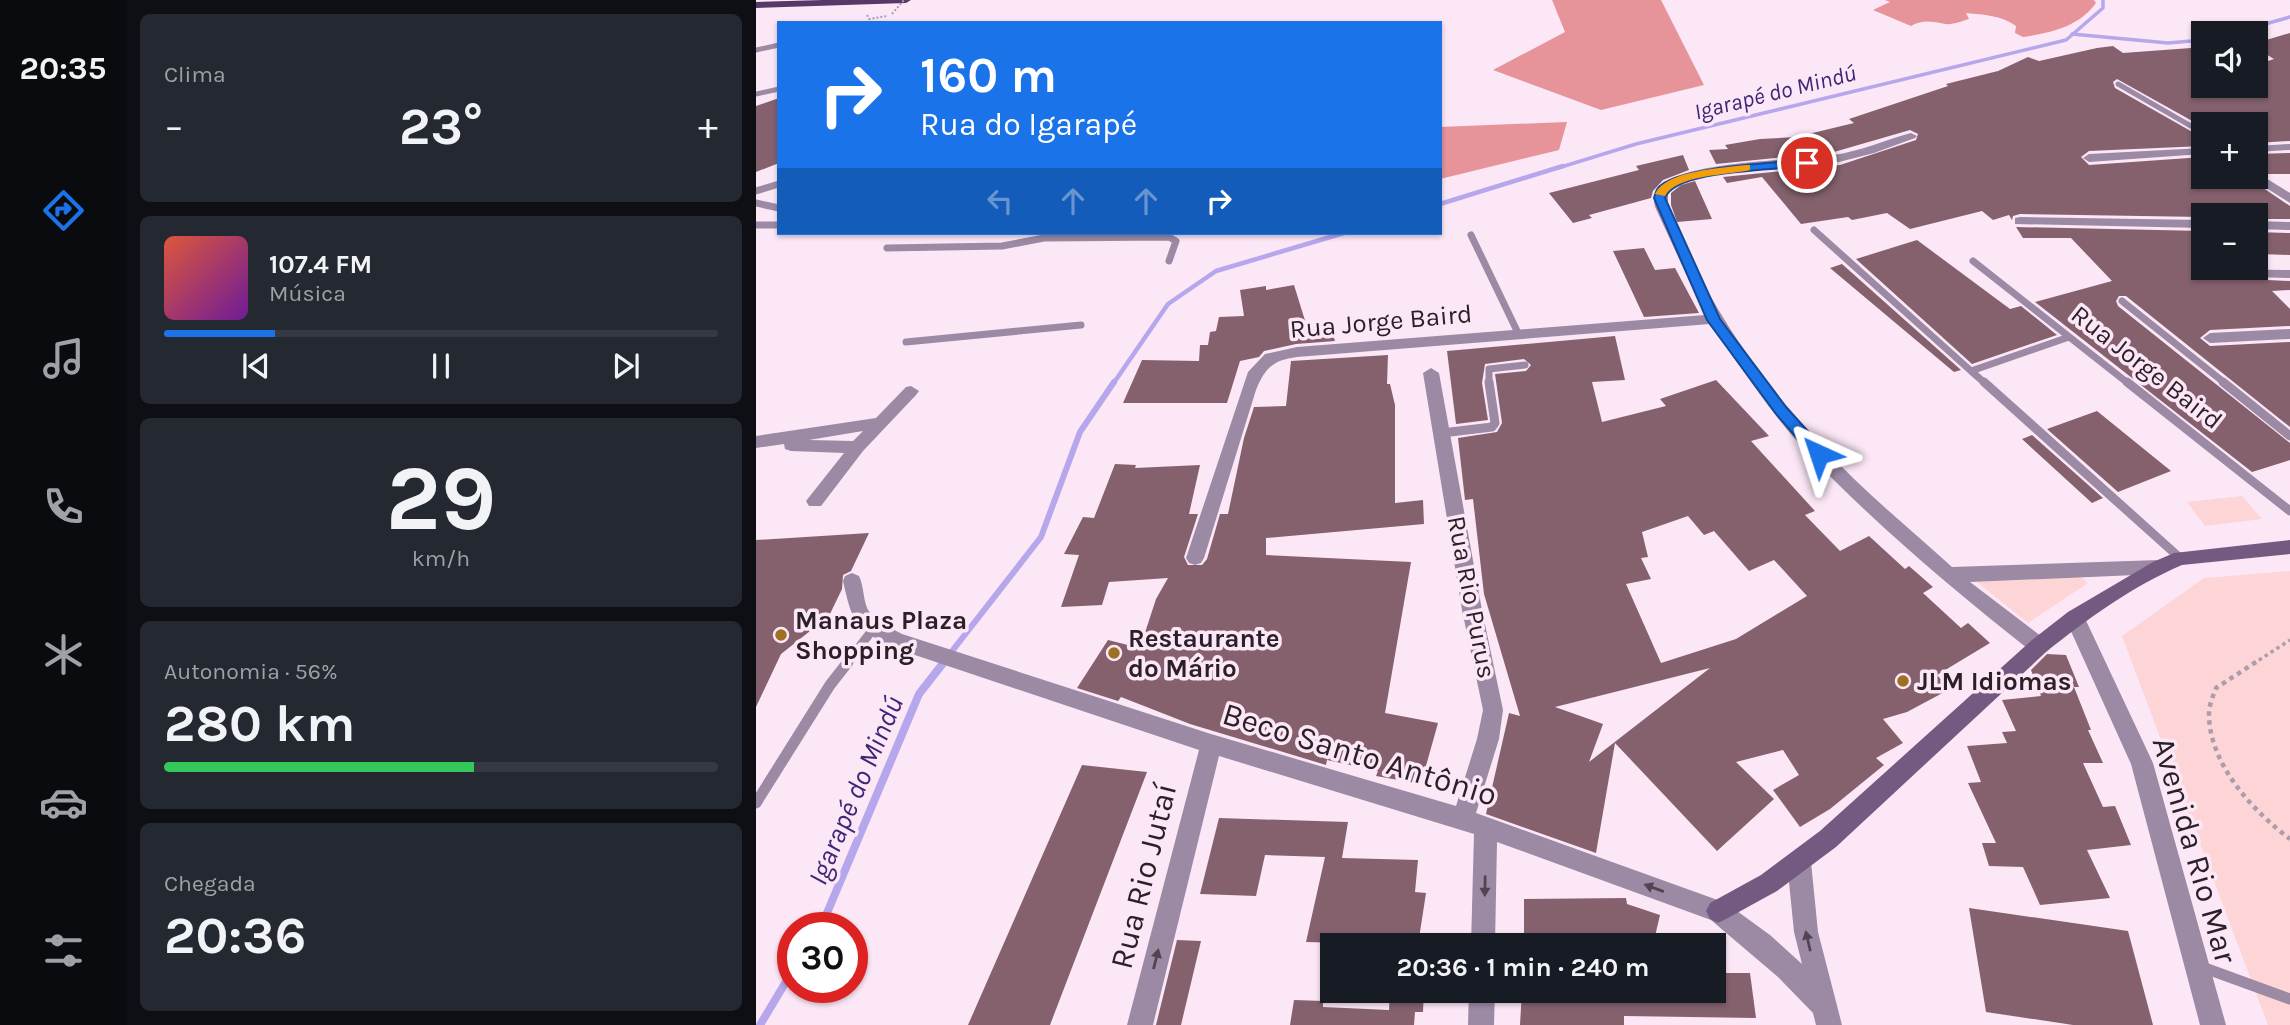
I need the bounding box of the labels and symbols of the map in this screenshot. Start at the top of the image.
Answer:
water label: Igarapé do Mindú [1691,59,1859,126]
pin [1777,133,1837,193]
street label: Rua Jorge Baird [1289,298,1474,345]
street label: Rua Jorge Baird [2065,299,2228,436]
position arrow [1782,417,1856,491]
street label: Rua Rio Purus [1441,513,1502,681]
place label: Manaus Plaza Shopping [795,605,967,666]
place label: Restaurante do Mário [1128,623,1280,684]
marker: Manaus Plaza Shopping [773,627,789,643]
marker: Restaurante do Mário [1106,645,1122,661]
place label: JLM Idiomas [1917,666,2071,697]
marker: JLM Idiomas [1895,673,1911,689]
water label: Igarapé do Mindú [801,691,910,890]
street label: Beco Santo Antônio [1218,695,1501,814]
street label: Avenida Rio Mar [2145,733,2245,968]
street label: Rua Rio Jutaí [1103,779,1185,973]
one-way arrow [1479,875,1490,897]
one-way arrow [1644,882,1665,893]
speed limit sign: 30 [777,912,868,1003]
one-way arrow [1802,930,1813,952]
one-way arrow [1151,948,1162,970]

